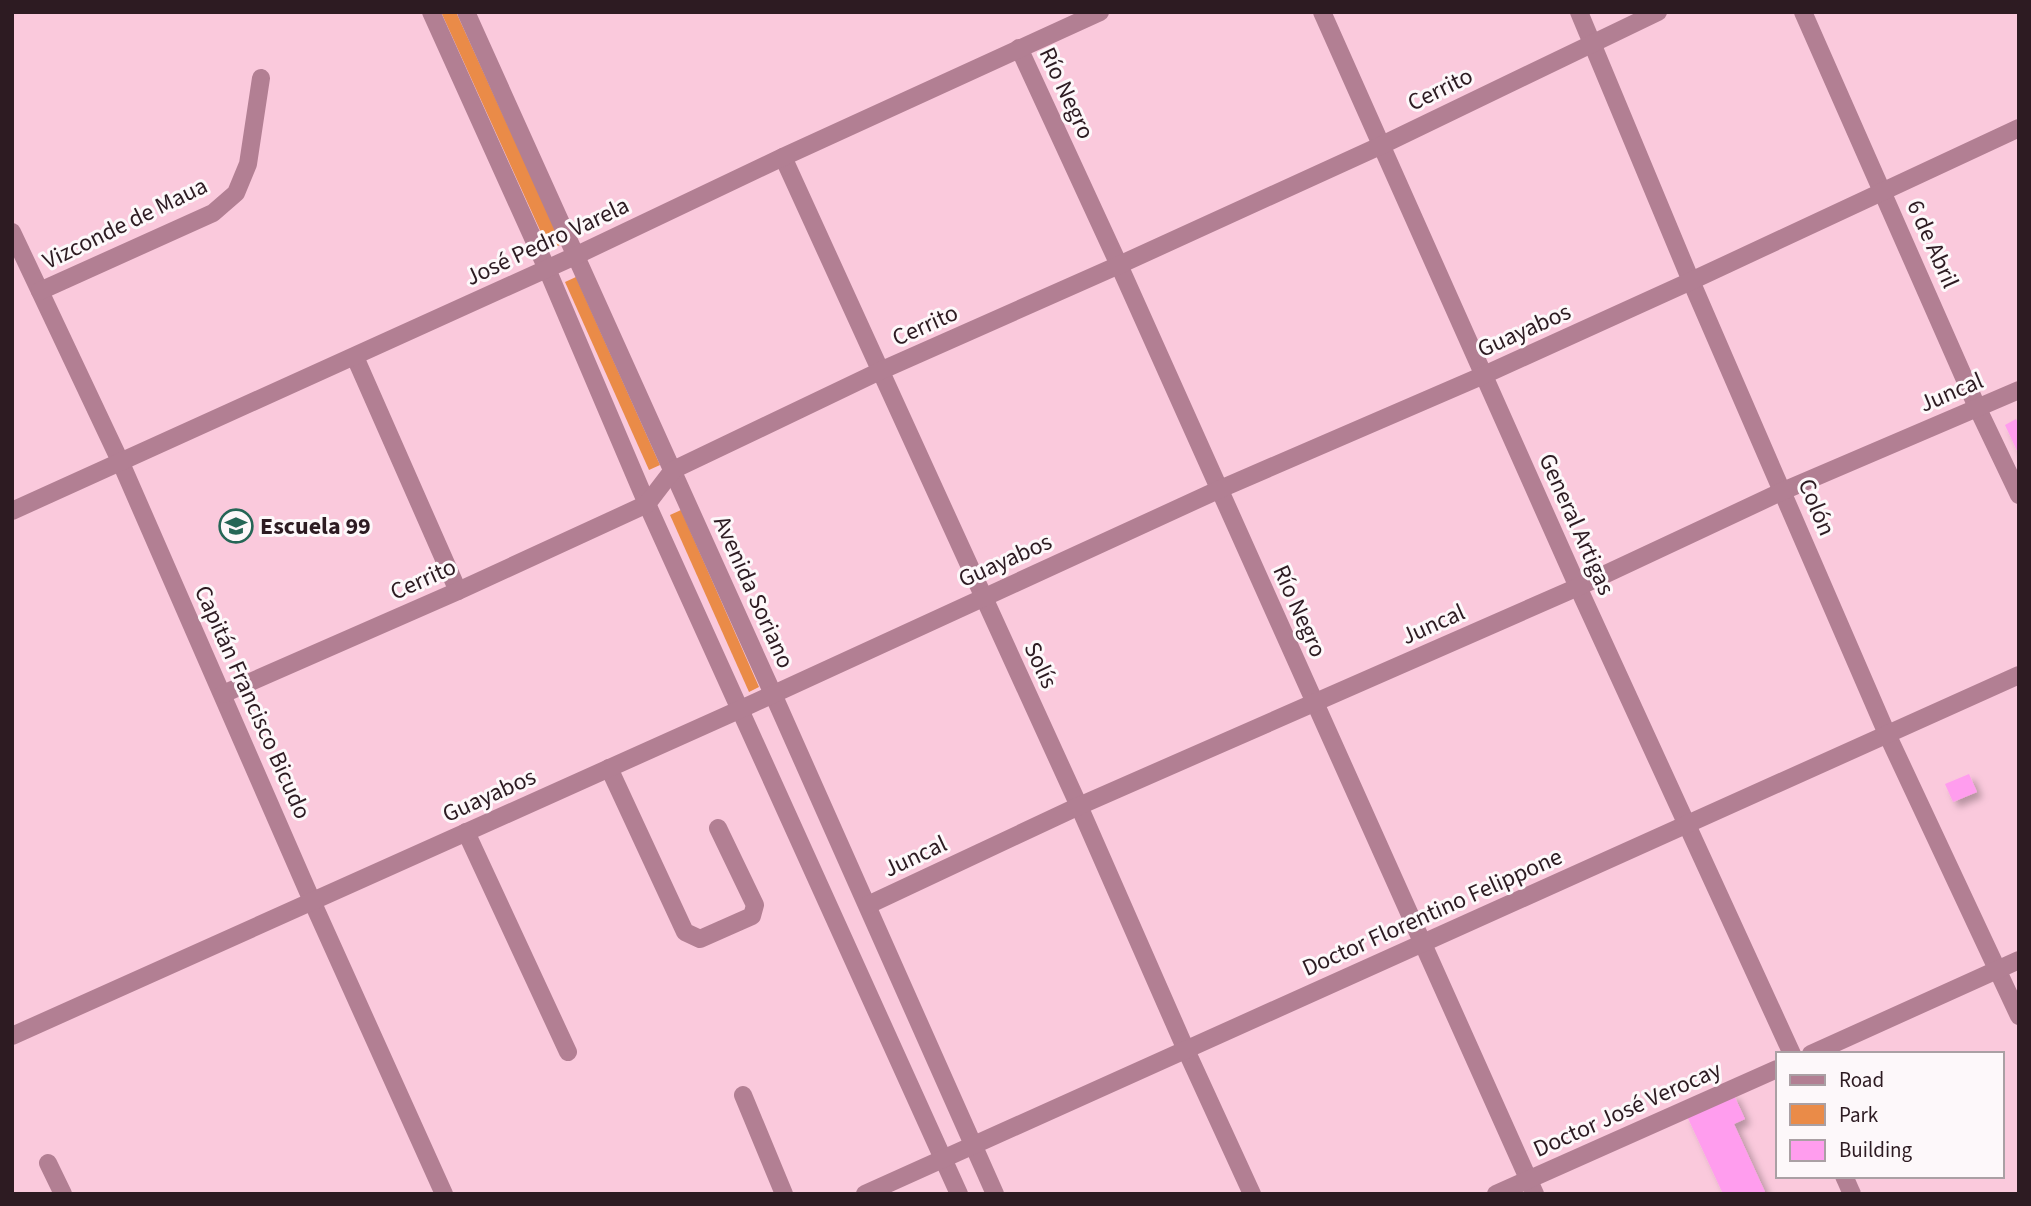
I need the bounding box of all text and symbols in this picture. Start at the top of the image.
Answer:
street label: Río Negro [1030,42,1103,145]
street label: Cerrito [1402,59,1479,120]
street label: Vizconde de Maua [37,168,214,279]
street label: José Pedro Varela [459,188,635,295]
street label: 6 de Abril [1898,194,1968,294]
street label: Guayabos [1472,294,1577,367]
street label: Cerrito [887,295,964,355]
street label: Juncal [1914,363,1989,422]
street label: General Artigas [1530,448,1623,601]
street label: Colón [1789,473,1844,541]
school or university icon: Escuela 99 [217,507,255,545]
place label: Escuela 99 [260,509,371,544]
street label: Avenida Soriano [704,510,803,674]
street label: Guayabos [953,524,1058,597]
street label: Cerrito [385,549,462,609]
street label: Río Negro [1264,559,1335,663]
street label: Capitán Francisco Bicudo [185,580,320,825]
street label: Juncal [1396,595,1471,654]
street label: Solís [1015,636,1067,694]
street label: Guayabos [437,759,542,832]
street label: Juncal [878,827,953,886]
street label: Doctor Florentino Felippone [1296,839,1568,986]
street label: Doctor José Verocay [1528,1052,1727,1167]
legend [1776,1052,2003,1178]
text: Road [1839,1065,1884,1095]
text: Park [1839,1100,1879,1130]
text: Building [1839,1135,1913,1165]

